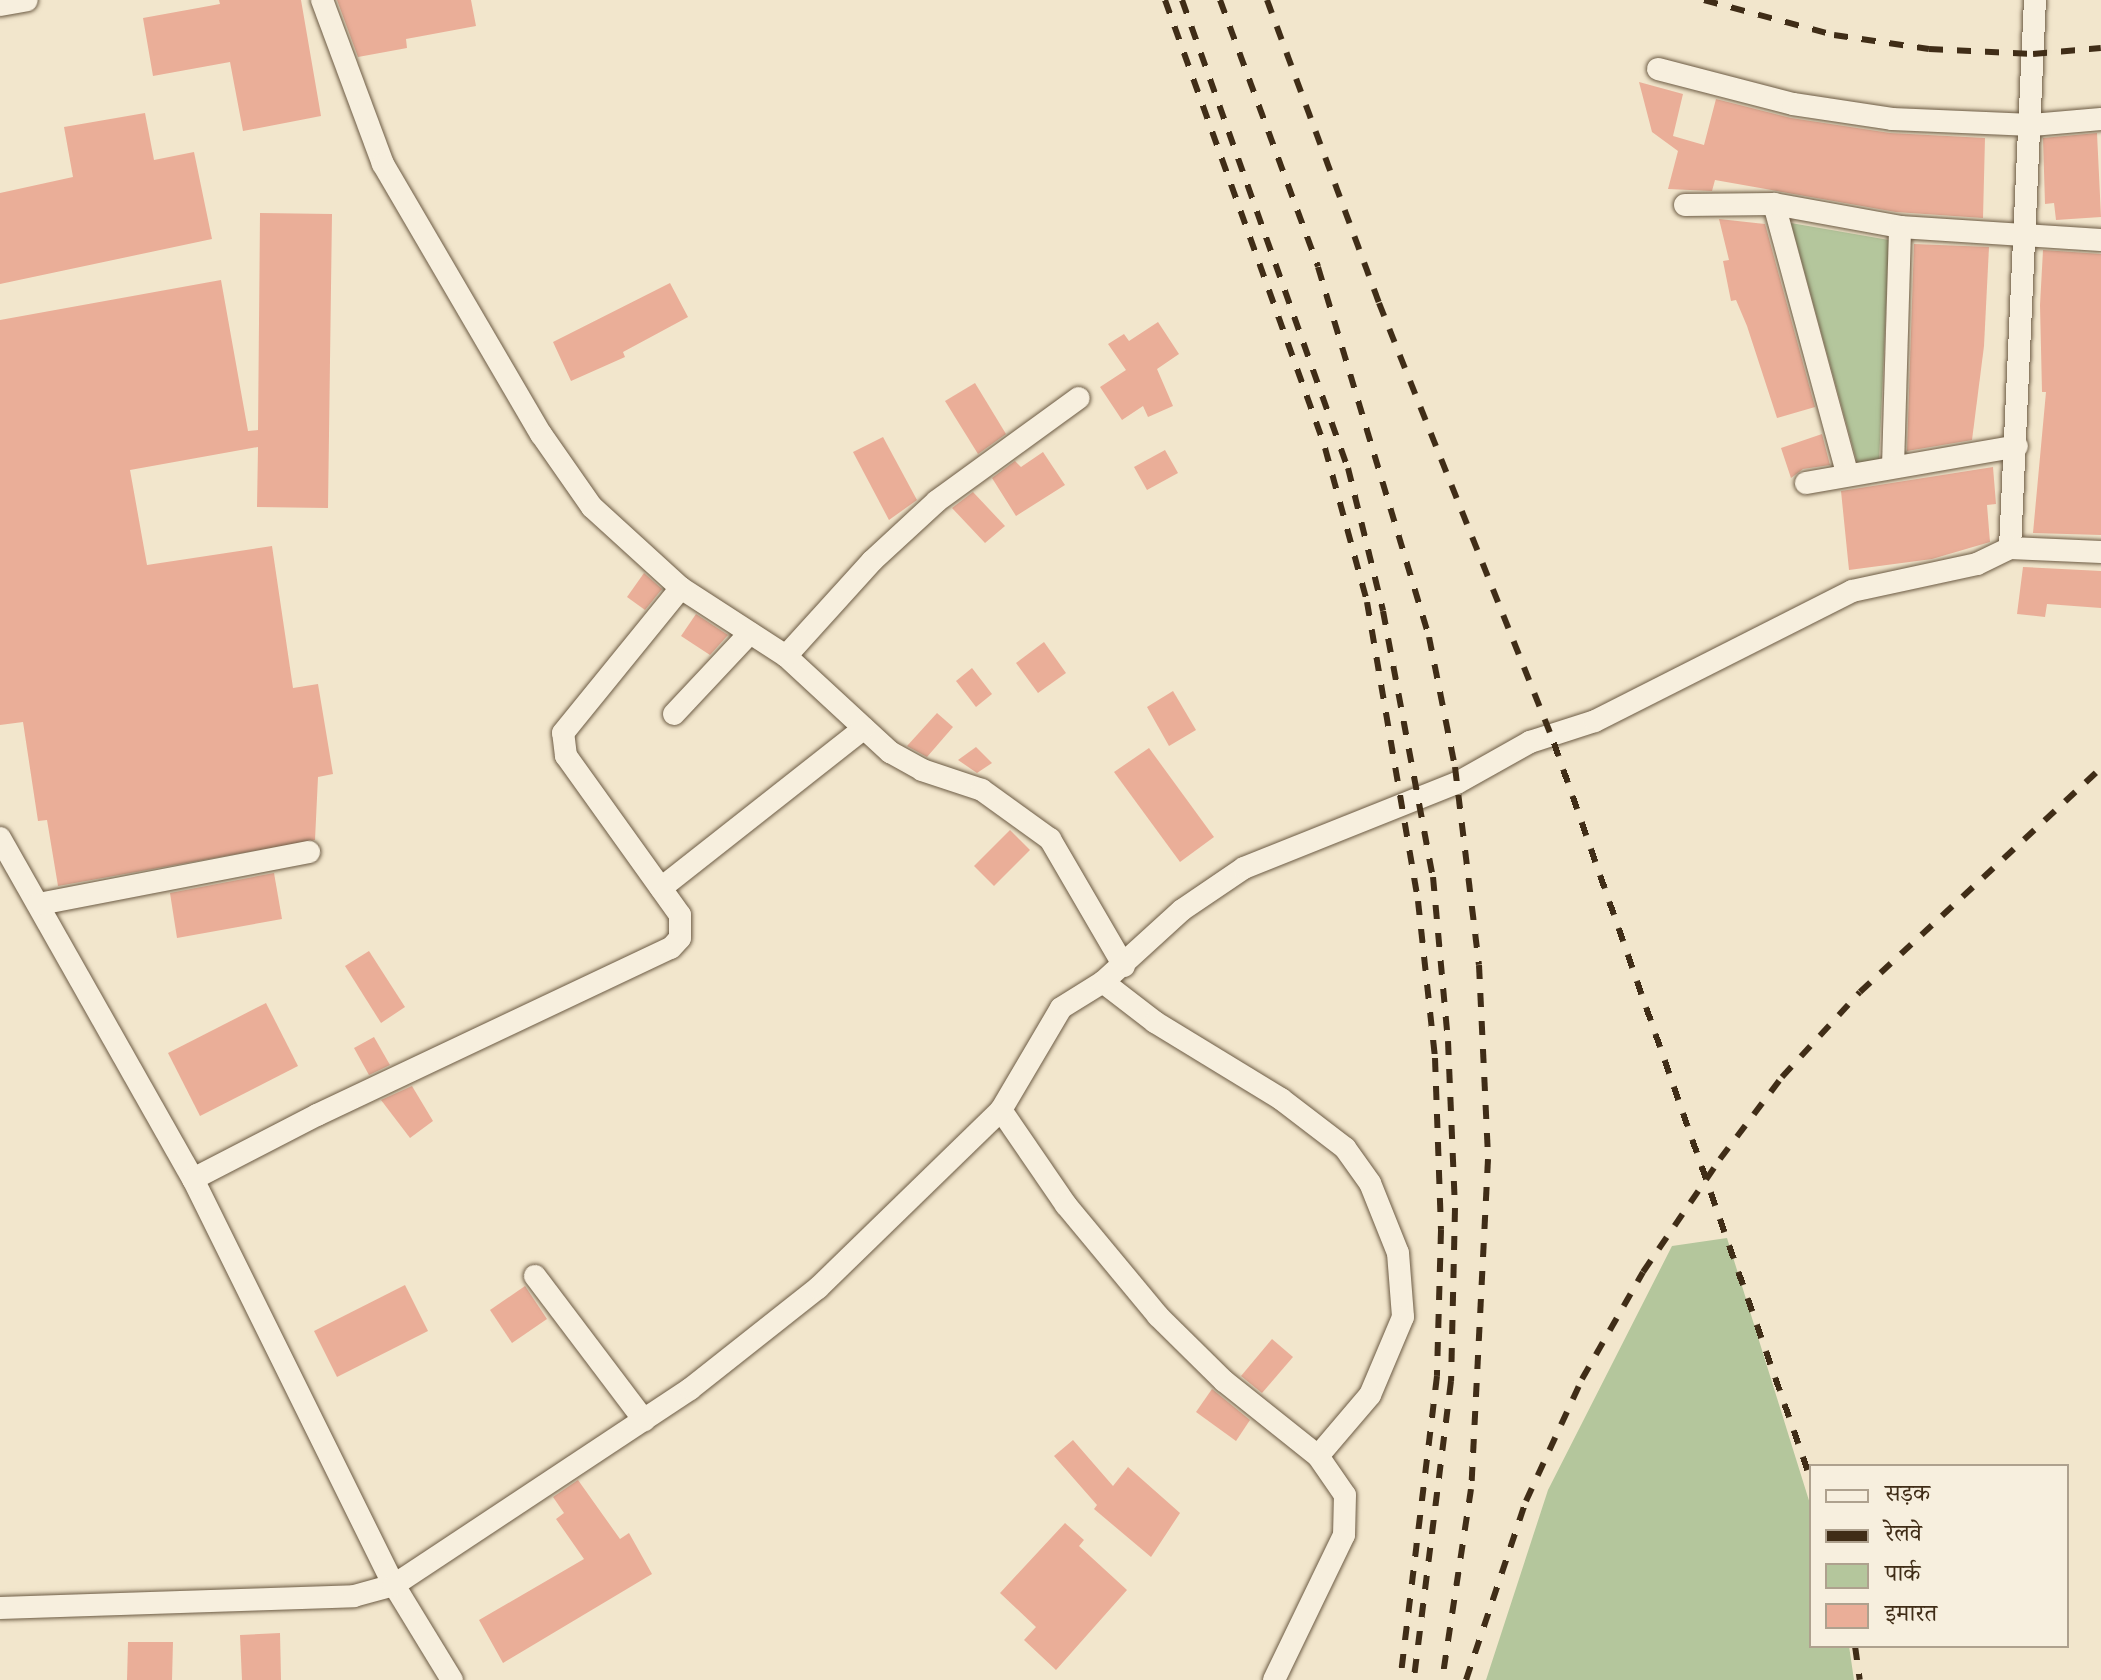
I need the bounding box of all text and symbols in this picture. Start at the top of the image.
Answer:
legend [1809,1464,2069,1648]
text: सड़क [1885,1477,1930,1510]
text: रेलवे [1885,1517,1922,1550]
text: पार्क [1885,1557,1920,1590]
text: इमारत [1885,1597,1937,1630]

